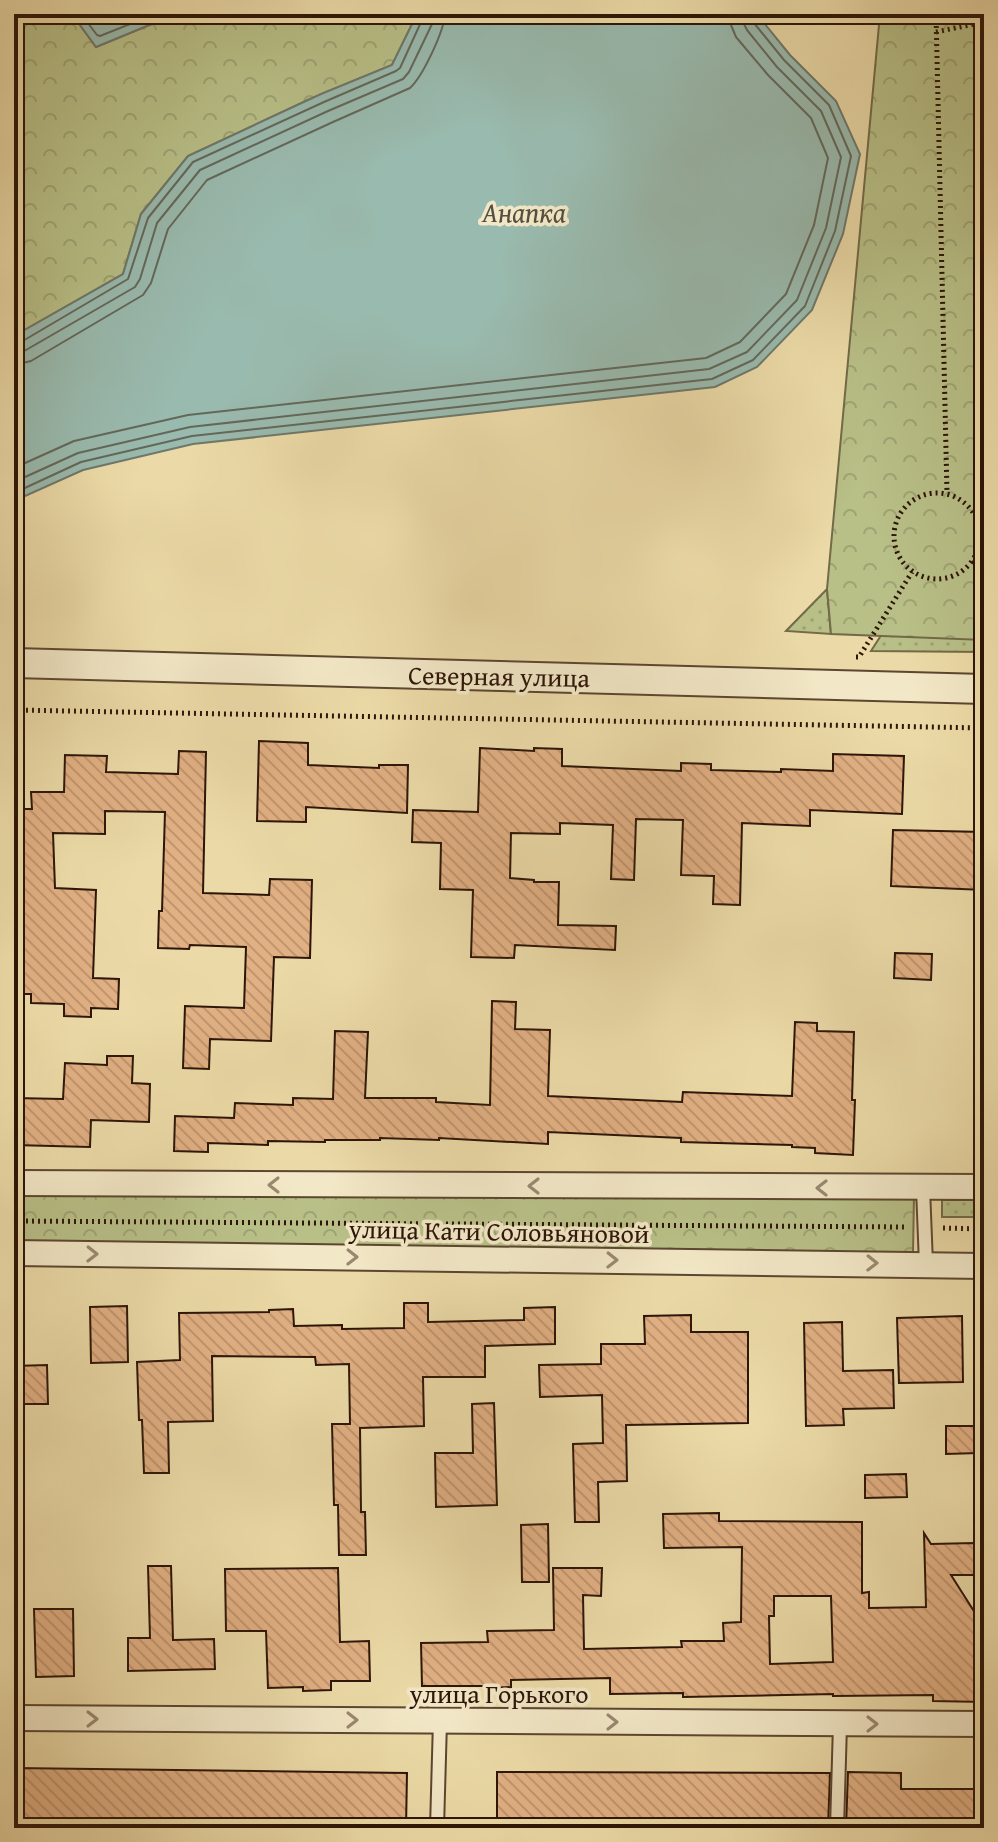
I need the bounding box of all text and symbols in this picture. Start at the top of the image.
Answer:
water label: Анапка [481,191,566,232]
street label: Северная улица [408,655,591,697]
one-way arrow [267,1176,280,1194]
one-way arrow [527,1177,540,1195]
one-way arrow [815,1179,828,1197]
street label: улица Кати Соловьяновой [347,1209,650,1253]
one-way arrow [86,1245,99,1263]
one-way arrow [346,1248,359,1266]
one-way arrow [606,1251,619,1269]
one-way arrow [866,1254,879,1272]
street label: улица Горького [408,1674,589,1713]
one-way arrow [86,1710,99,1727]
one-way arrow [346,1711,359,1729]
one-way arrow [606,1713,619,1731]
one-way arrow [866,1715,879,1733]

